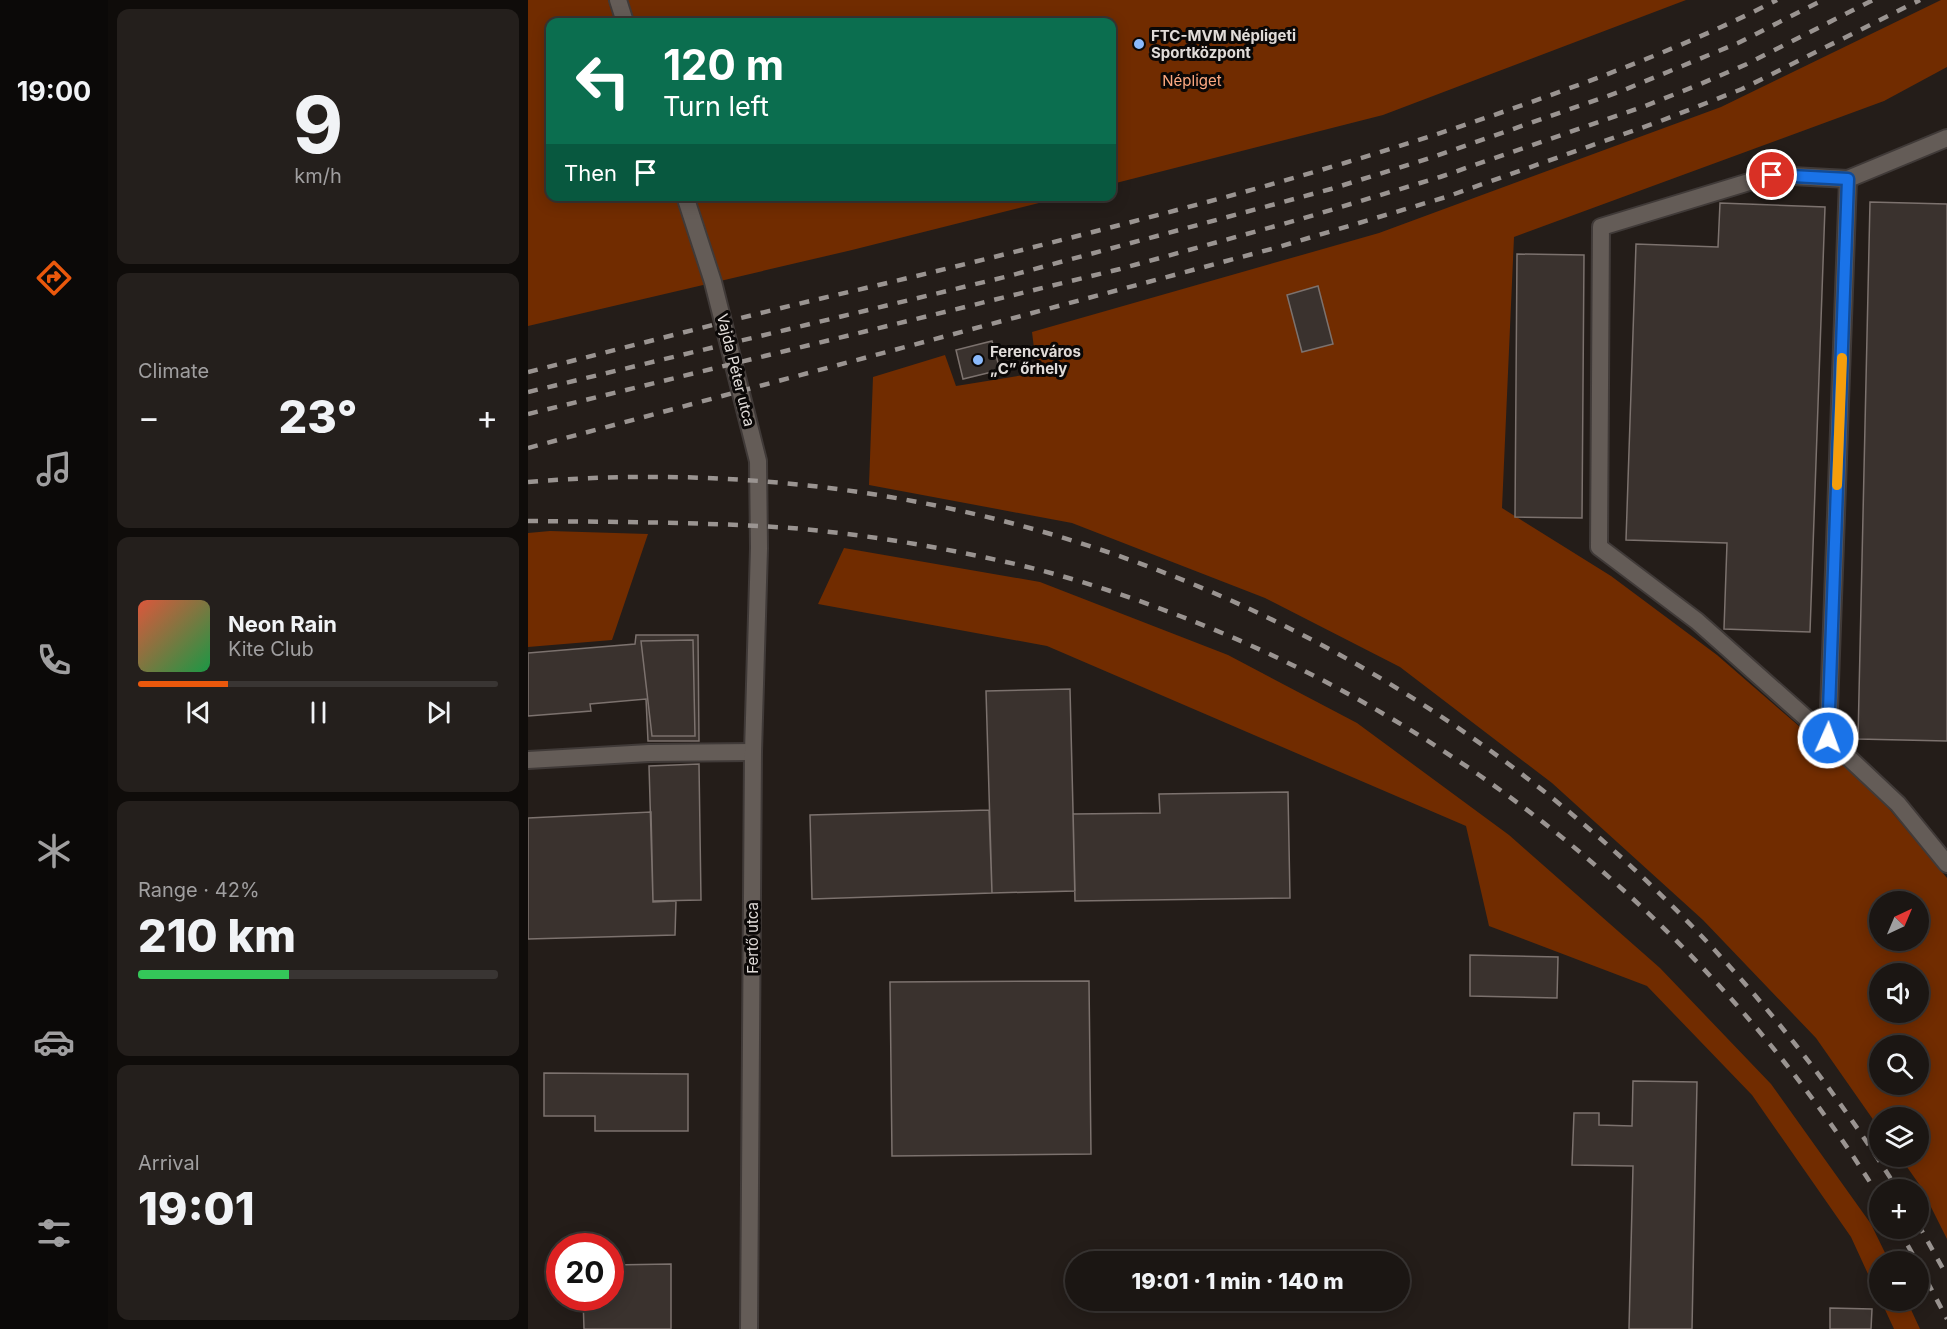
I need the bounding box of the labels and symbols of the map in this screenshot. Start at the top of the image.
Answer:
place label: FTC-MVM Népligeti Sportközpont [1151,26,1296,62]
marker: FTC-MVM Népligeti Sportközpont [1132,37,1146,51]
park label: Népliget [1162,71,1222,90]
pin [1746,149,1797,200]
street label: Vajda Péter utca [713,311,759,429]
place label: Ferencváros „C” őrhely [990,342,1081,378]
marker: Ferencváros „C” őrhely [971,353,985,367]
position arrow [1796,706,1860,770]
north arrow [1869,891,1929,951]
street label: Fertő utca [743,902,762,974]
speed limit sign: 20 [546,1233,624,1311]

